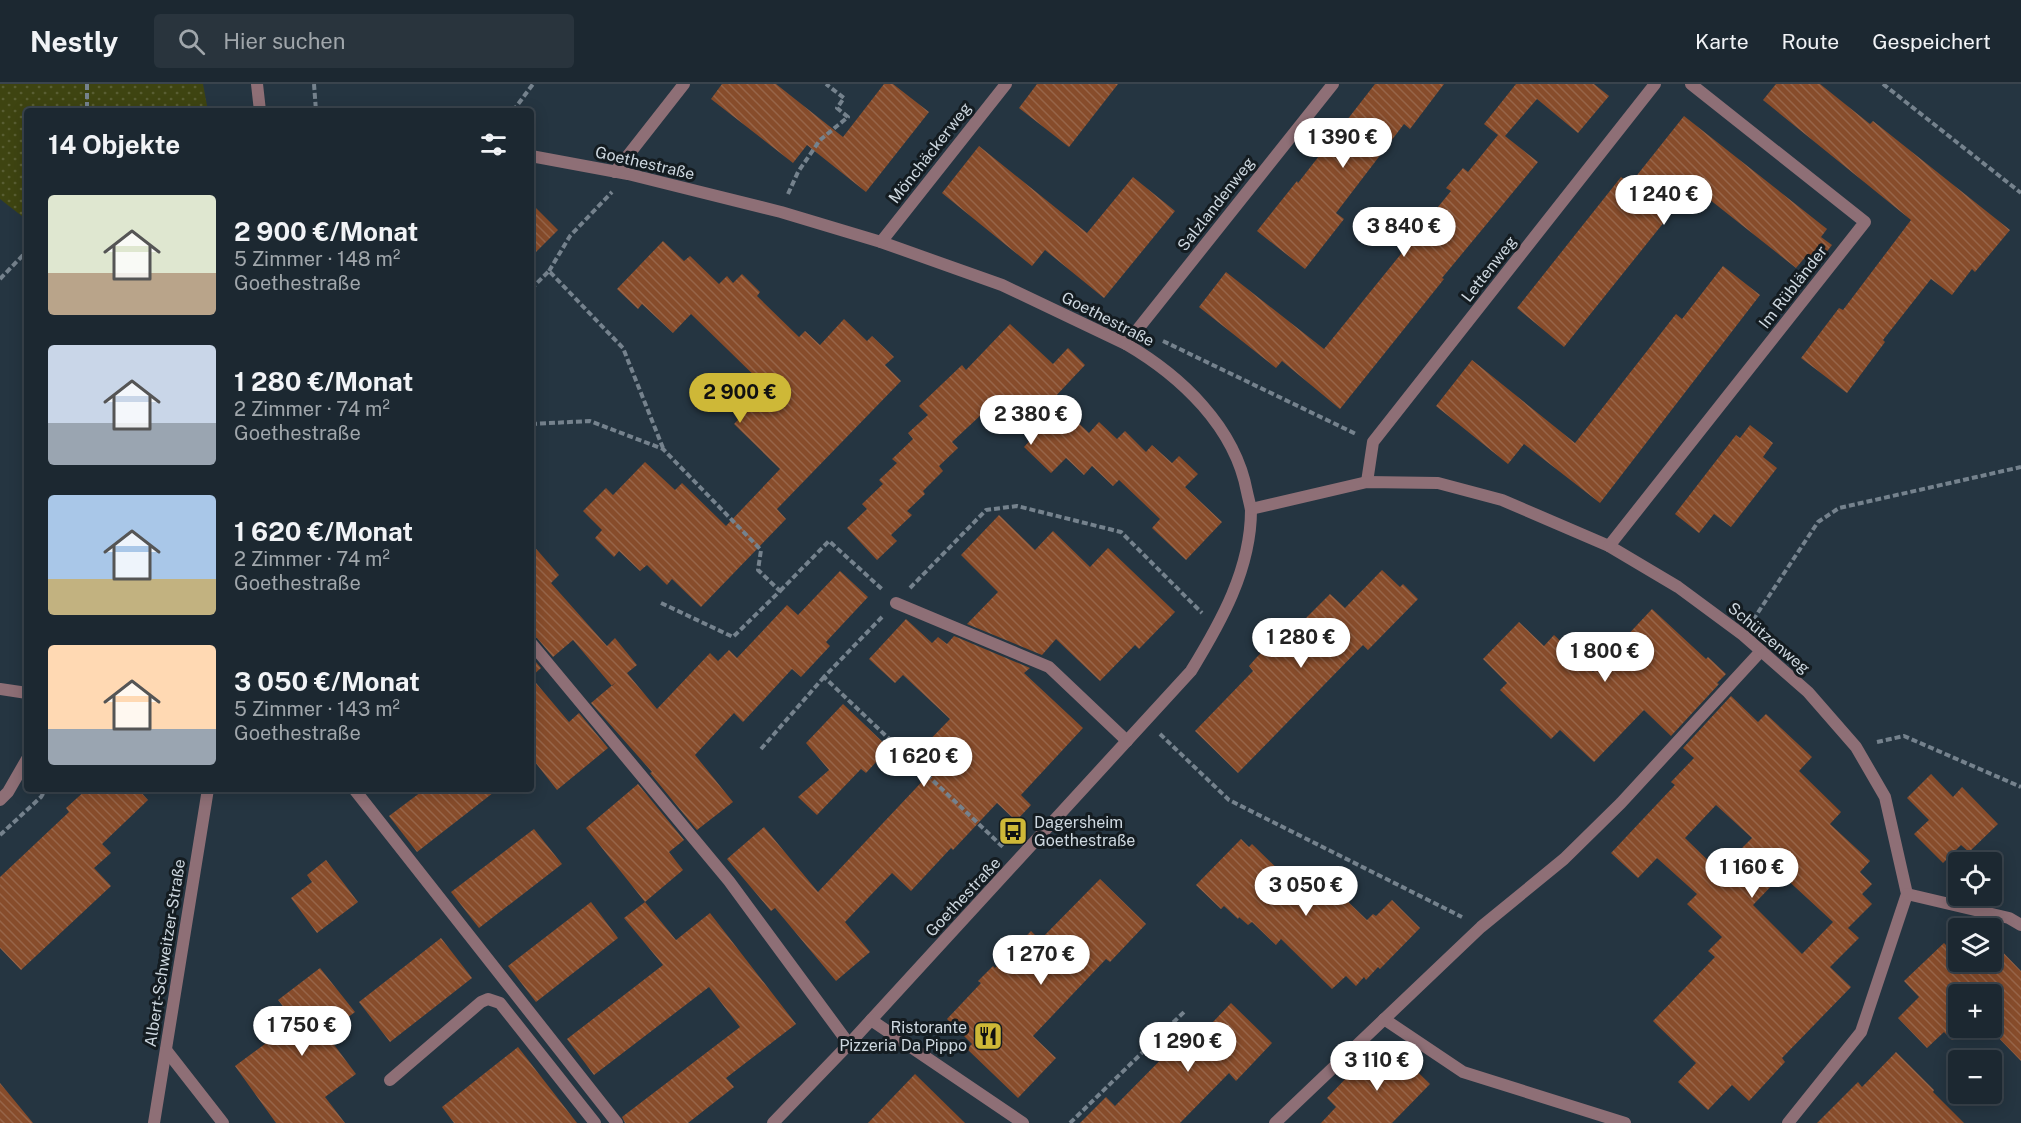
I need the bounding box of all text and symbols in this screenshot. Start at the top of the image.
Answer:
search box [154,14,574,68]
text: Nestly [30,25,118,58]
icon: search [175,25,208,58]
text: Hier suchen [223,28,345,54]
text: Karte [1695,29,1749,54]
text: Route [1782,29,1839,54]
text: Gespeichert [1872,29,1991,54]
street label: Mönchäckerweg [885,99,975,207]
pin: 1 390 € [1288,118,1398,169]
text: 1 390 € [1308,125,1378,149]
icon: filters [477,128,510,161]
text: 14 Objekte [48,129,180,160]
street label: Goethestraße [593,142,697,184]
street label: Salzlandenweg [1173,153,1259,255]
pin: 1 240 € [1609,175,1719,226]
text: 1 240 € [1629,182,1699,206]
pin: 3 840 € [1349,207,1459,258]
text: 3 840 € [1367,214,1441,238]
text: 2 900 €/Monat [234,216,418,247]
icon: home [96,219,168,291]
street label: Lettenweg [1457,232,1521,306]
street label: Im Rübländer [1755,242,1831,332]
text: 5 Zimmer · 148 m² [234,247,400,271]
text: Goethestraße [234,271,361,295]
street label: Goethestraße [1059,288,1157,350]
text: 1 280 €/Monat [234,366,413,397]
icon: home [96,369,168,441]
pin: 2 900 € [685,373,795,424]
text: 2 900 € [703,380,777,404]
pin: 2 380 € [976,395,1086,446]
text: 2 Zimmer · 74 m² [234,397,390,421]
text: 2 380 € [994,402,1068,426]
text: Goethestraße [234,421,361,445]
text: 1 620 €/Monat [234,516,413,547]
icon: home [96,519,168,591]
text: 2 Zimmer · 74 m² [234,547,390,571]
text: Goethestraße [234,571,361,595]
street label: Schützenweg [1724,598,1814,678]
pin: 1 280 € [1246,618,1356,669]
text: 1 280 € [1266,625,1336,649]
pin: 1 800 € [1550,632,1660,683]
text: 1 800 € [1570,639,1640,663]
text: 3 050 €/Monat [234,666,420,697]
icon: home [96,669,168,741]
text: 5 Zimmer · 143 m² [234,697,400,721]
text: Goethestraße [234,721,361,745]
pin: 1 620 € [869,737,979,788]
text: 1 620 € [889,744,959,768]
place label: Dagersheim Goethestraße [1034,813,1135,850]
bus stop icon: Dagersheim Goethestraße [997,815,1029,847]
pin: 1 160 € [1697,848,1807,899]
map controls [1948,852,2002,1104]
button: locate [1948,852,2002,906]
street label: Goethestraße [921,853,1005,941]
text: 1 160 € [1719,855,1785,879]
street label: Albert-Schweitzer-Straße [141,858,189,1048]
pin: 3 050 € [1251,866,1361,917]
text: 3 050 € [1269,873,1343,897]
button: layers [1948,918,2002,972]
pin: 1 270 € [986,935,1096,986]
text: 1 270 € [1007,942,1075,966]
button: + [1948,984,2002,1038]
pin: 1 750 € [247,1006,357,1057]
text: 1 750 € [267,1013,337,1037]
place label: Ristorante Pizzeria Da Pippo [839,1018,967,1055]
restaurant icon: Ristorante Pizzeria Da Pippo [972,1020,1004,1052]
pin: 1 290 € [1133,1022,1243,1073]
text: 1 290 € [1153,1029,1223,1053]
pin: 3 110 € [1322,1041,1432,1092]
text: 3 110 € [1344,1048,1410,1072]
button: − [1948,1050,2002,1104]

